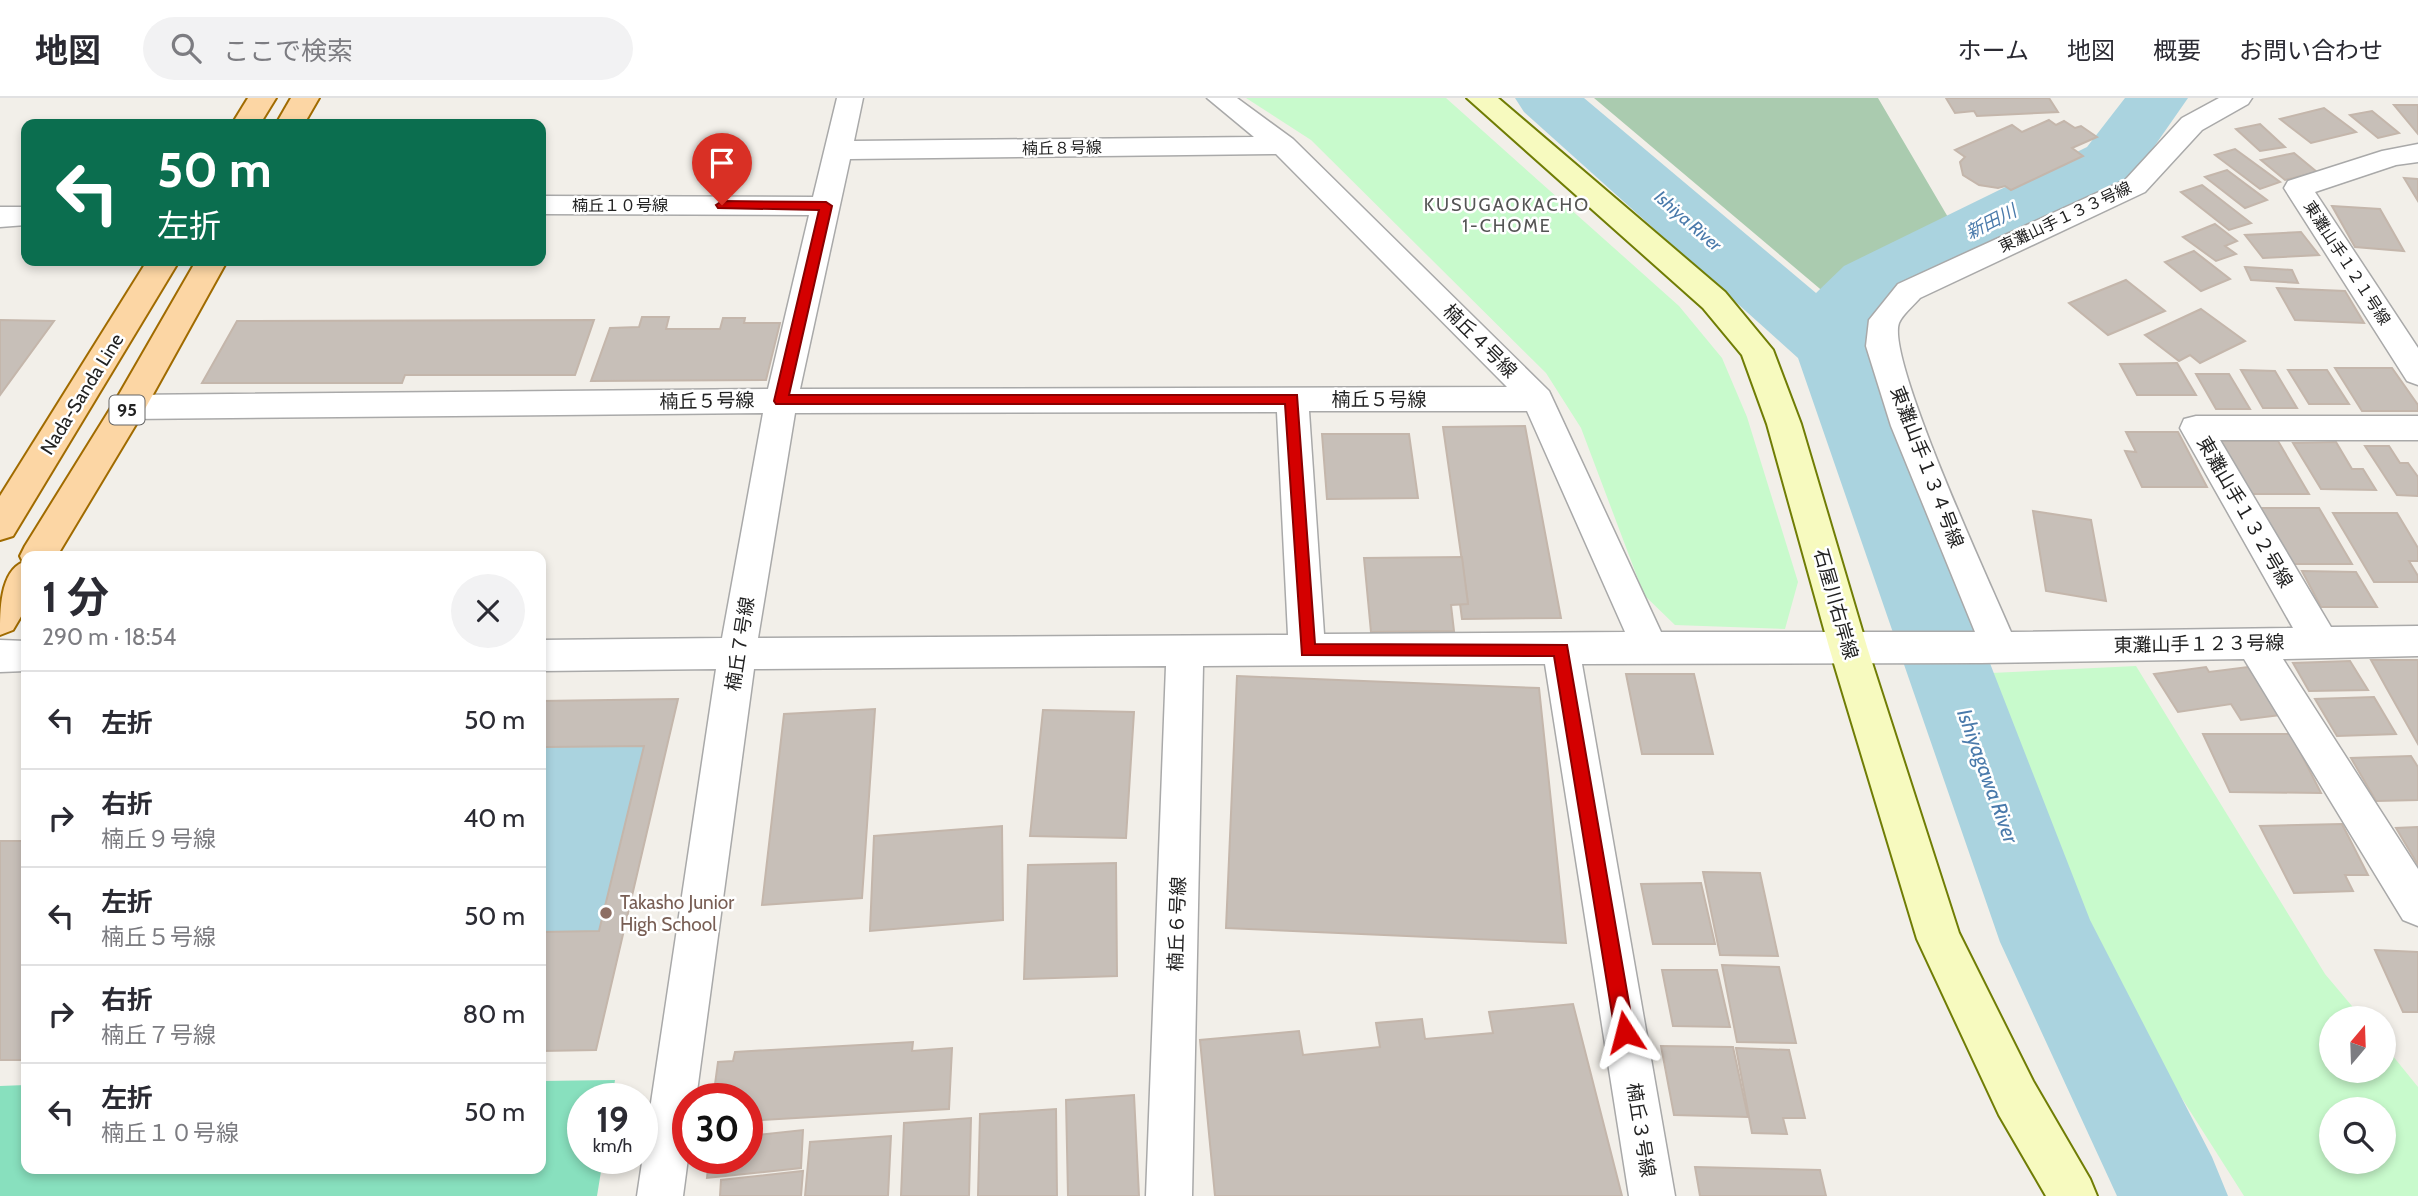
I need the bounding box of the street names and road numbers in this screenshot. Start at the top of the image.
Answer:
street label: 楠丘８号線 [1022,138,1102,158]
street label: 東灘山手１３３号線 [1996,178,2134,256]
street label: 楠丘１０号線 [572,196,668,215]
street label: 東灘山手１２１号線 [2300,197,2394,329]
street label: 楠丘４号線 [1438,299,1522,383]
street label: Nada-Sanda Line [36,329,129,459]
street label: 東灘山手１３４号線 [1886,383,1968,551]
street label: 楠丘５号線 [1331,388,1427,411]
street label: 楠丘５号線 [659,389,755,413]
road number: 95 [110,396,144,424]
street label: 東灘山手１３２号線 [2192,432,2298,592]
street label: 石屋川右岸線 [1809,546,1863,662]
street label: 楠丘７号線 [721,595,759,693]
street label: 東灘山手１２３号線 [2113,631,2285,657]
street label: 楠丘６号線 [1164,876,1190,972]
street label: 楠丘３号線 [1622,1081,1660,1179]

